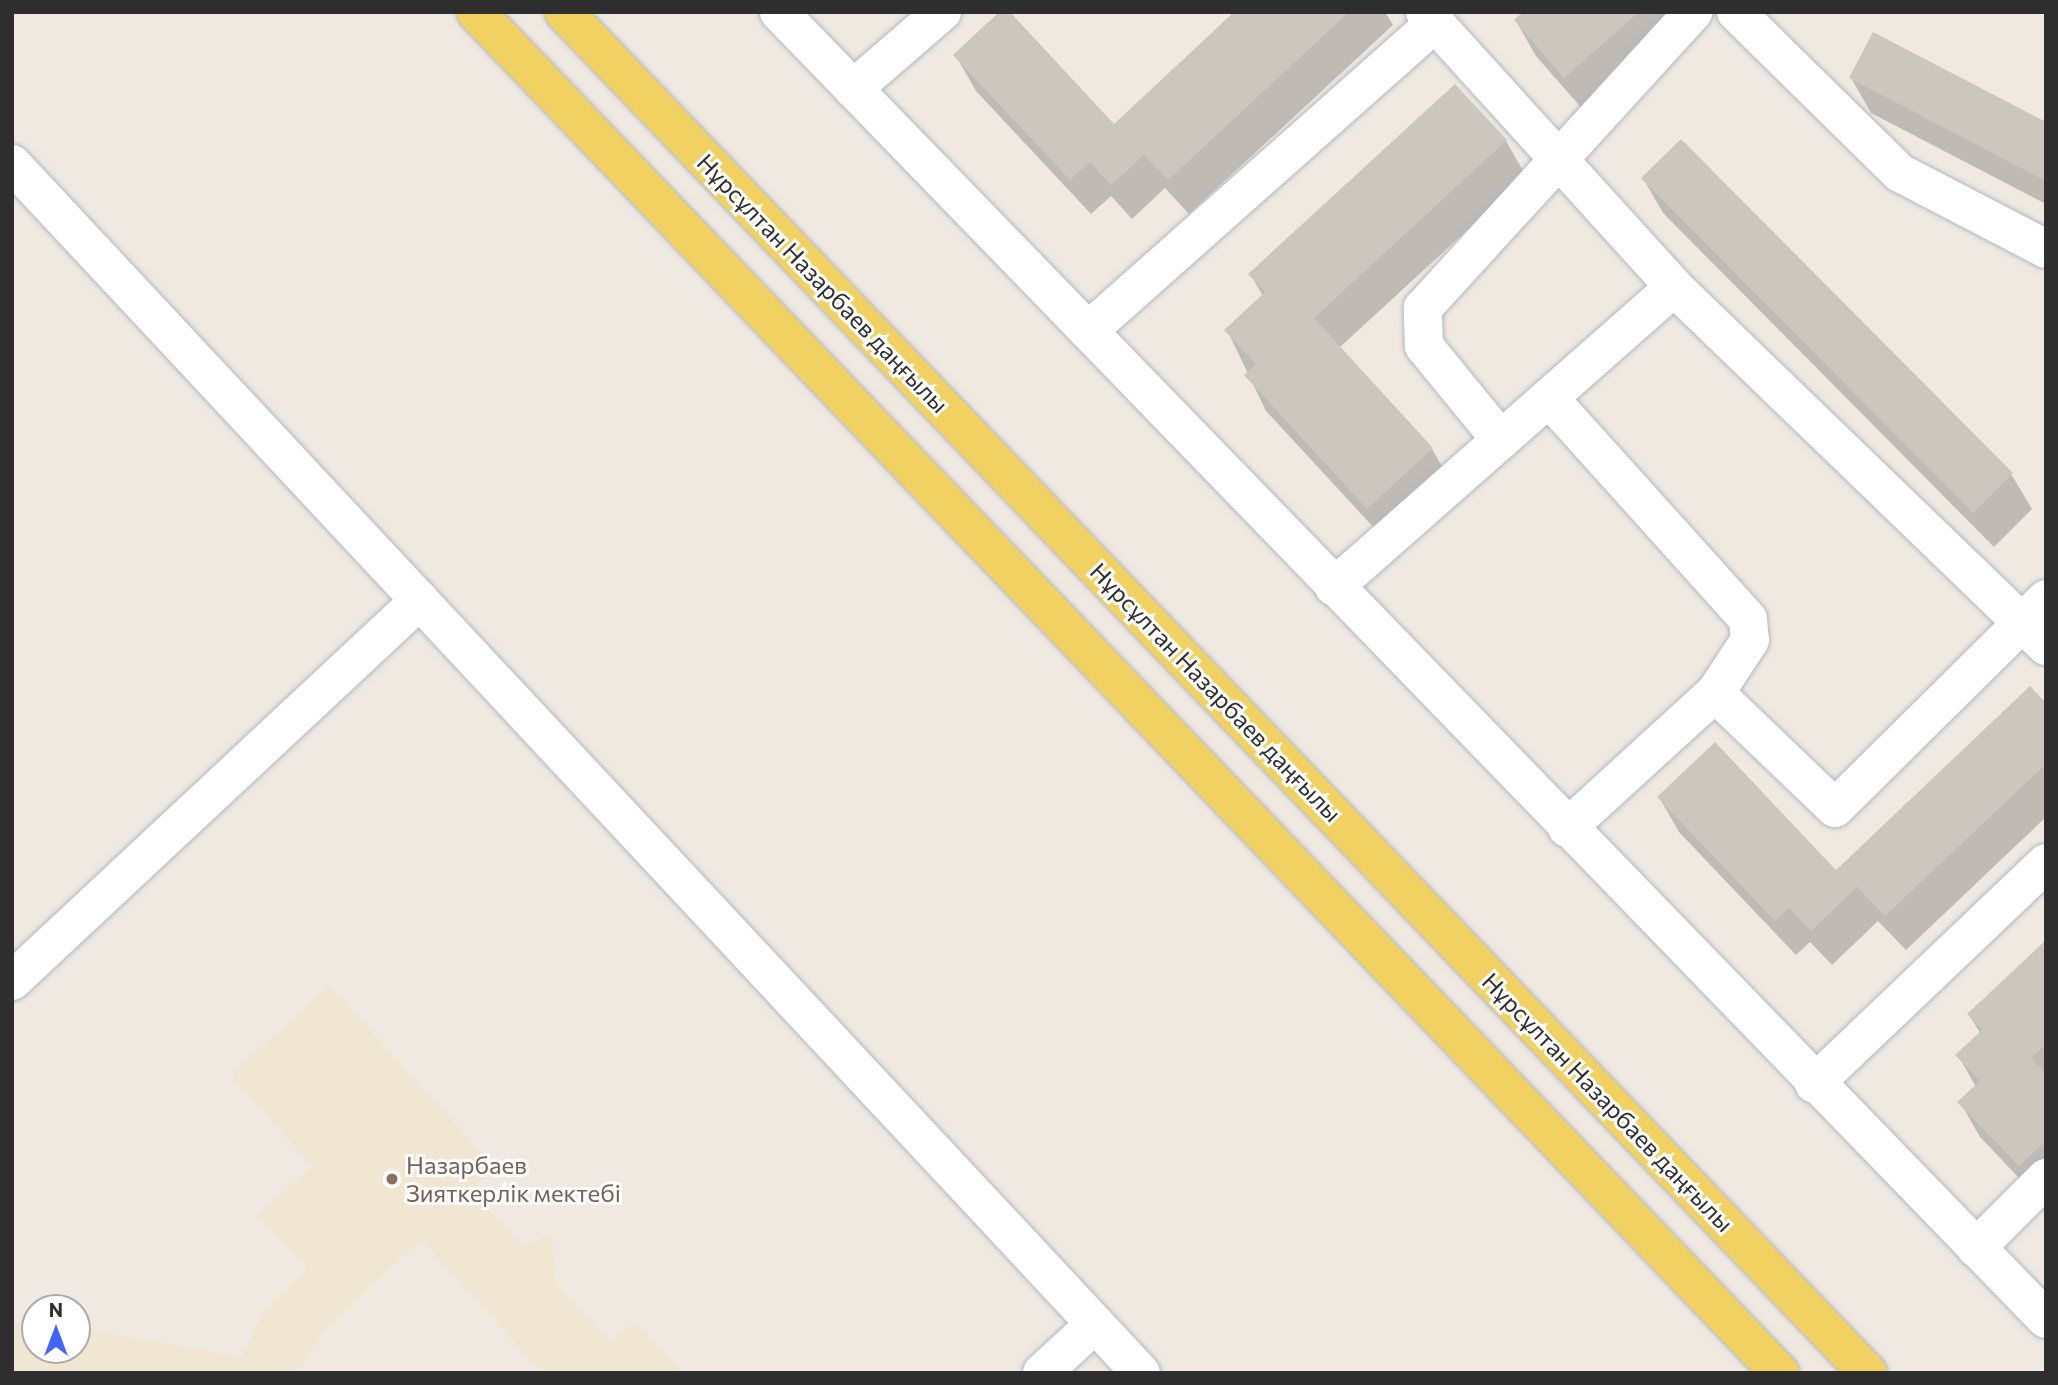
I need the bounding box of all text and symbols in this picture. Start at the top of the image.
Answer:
street label: Нұрсұлтан Назарбаев даңғылы [691,148,955,418]
street label: Нұрсұлтан Назарбаев даңғылы [1084,557,1348,827]
street label: Нұрсұлтан Назарбаев даңғылы [1476,967,1740,1237]
place label: Назарбаев Зияткерлік мектебі [406,1151,621,1207]
marker: Назарбаев Зияткерлік мектебі [384,1171,400,1187]
north arrow [21,1294,91,1364]
text: N [49,1298,63,1321]

